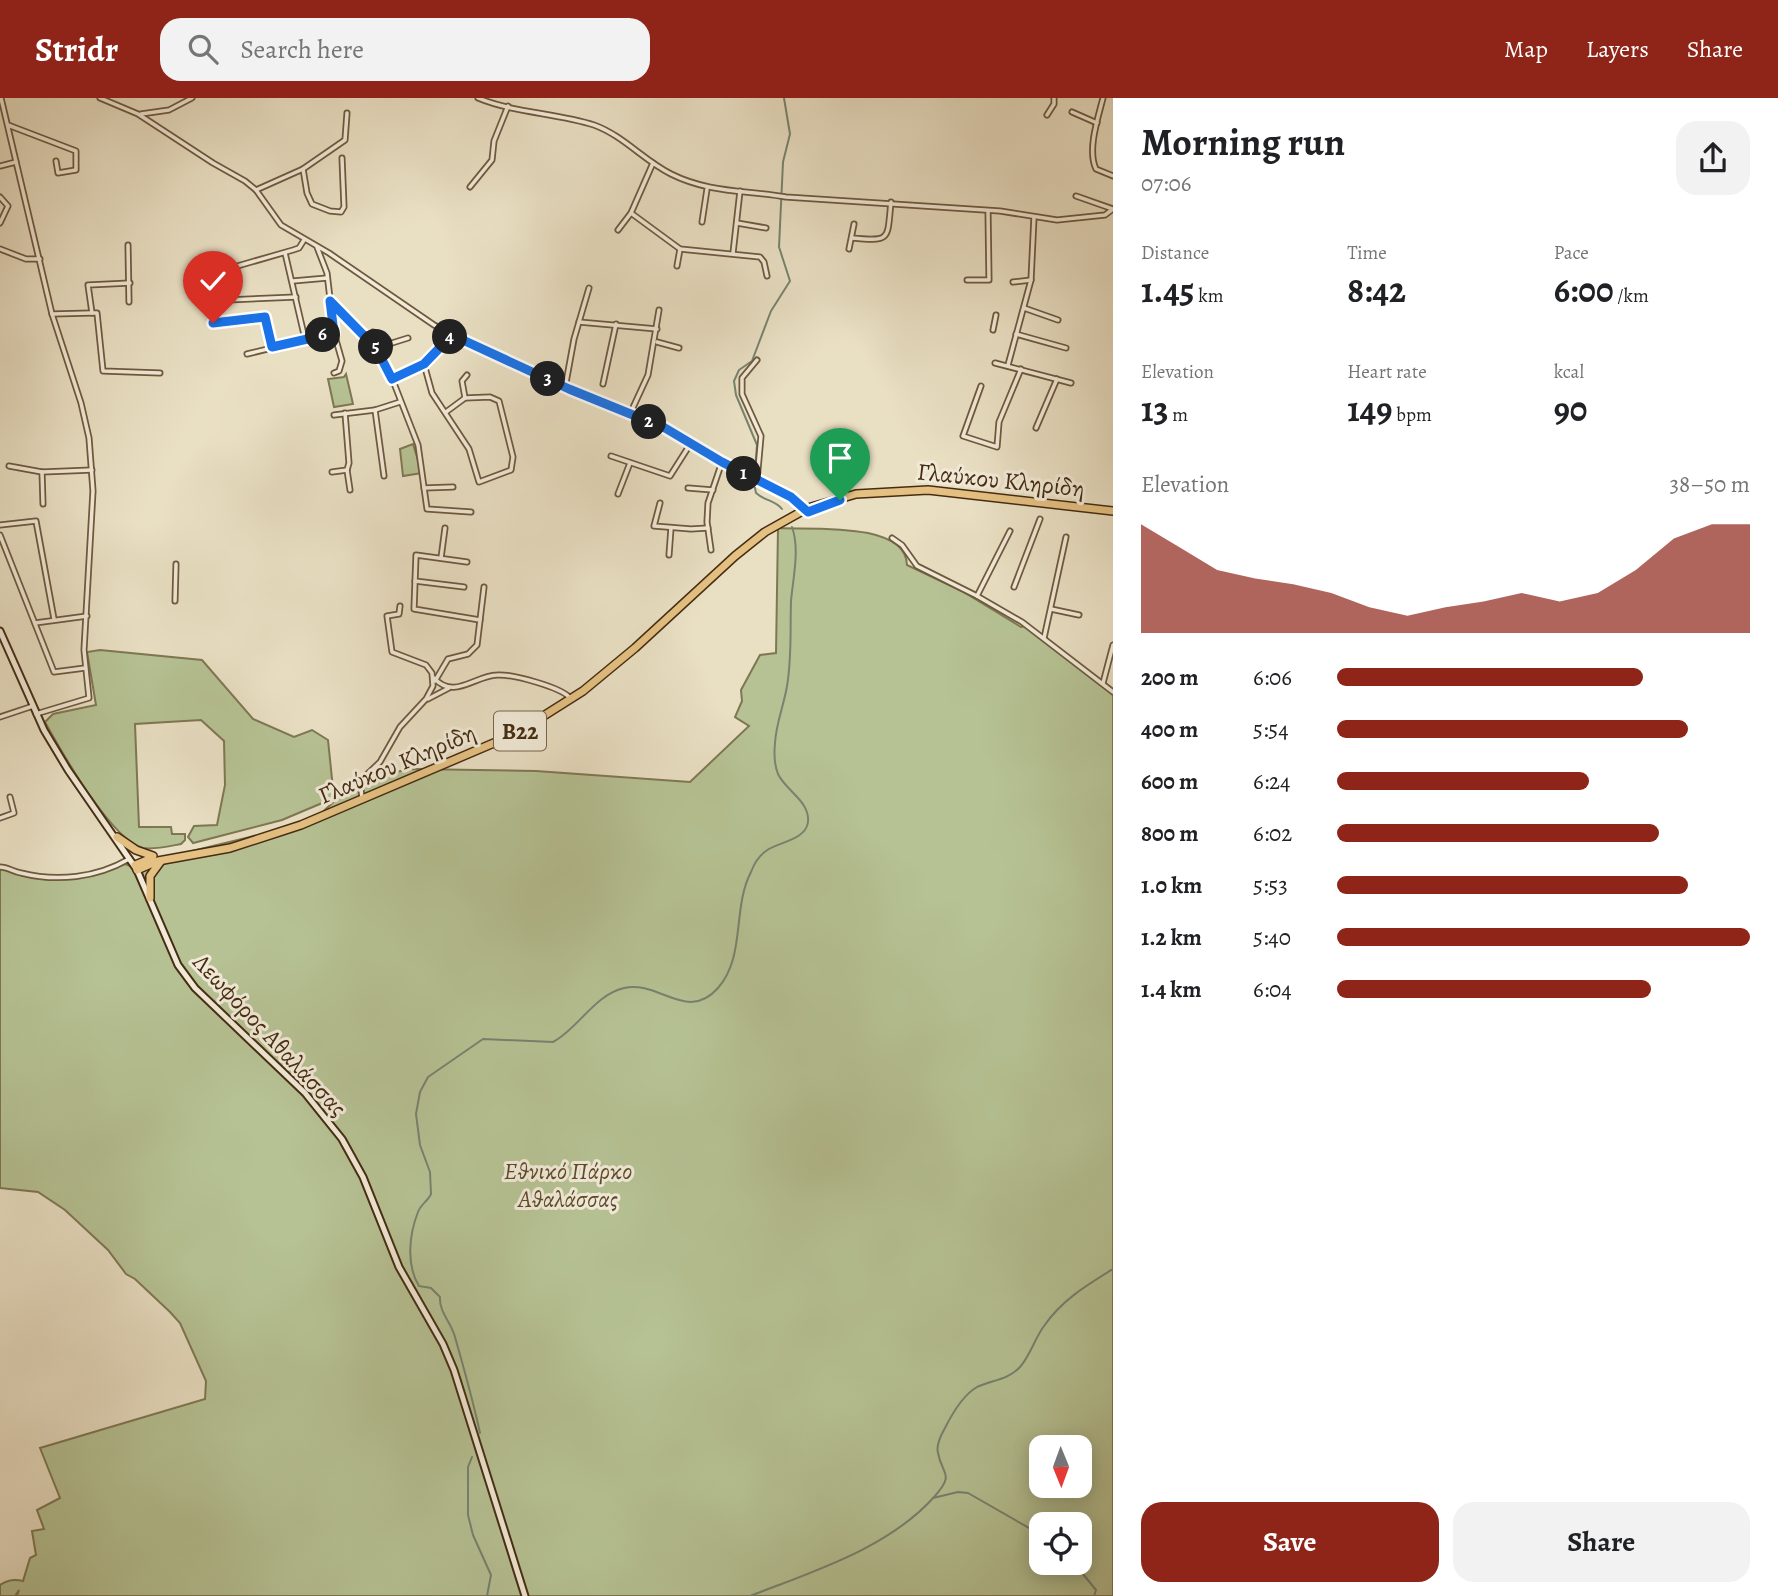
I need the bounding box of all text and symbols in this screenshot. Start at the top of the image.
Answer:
search box [160,18,650,81]
text: Stridr [35,27,118,72]
icon: search [184,30,222,68]
text: Search here [240,32,364,67]
text: Map [1504,33,1548,65]
text: Layers [1586,33,1649,65]
text: Share [1687,33,1743,65]
text: Morning run [1141,116,1345,168]
button: share [1676,121,1750,195]
text: 07:06 [1141,168,1191,199]
text: Distance [1141,240,1209,266]
text: Time [1347,240,1387,266]
text: Pace [1554,240,1589,266]
pin [183,251,243,323]
icon: check [194,262,232,300]
text: 1.45 [1141,266,1195,314]
text: 8:42 [1347,266,1406,314]
text: 6:00 [1554,266,1614,314]
text: km [1195,283,1224,309]
text: /km [1614,283,1649,309]
pin: 6 [306,317,340,352]
pin: 4 [433,320,468,354]
text: 6 [318,321,327,347]
text: 4 [445,323,454,349]
pin: 5 [358,330,394,364]
text: 5 [371,333,380,359]
text: Elevation [1141,359,1214,385]
text: Heart rate [1347,359,1427,385]
text: kcal [1554,359,1584,385]
pin: 3 [530,362,566,396]
text: 3 [543,365,552,391]
text: 13 [1141,385,1169,433]
text: 149 [1347,385,1393,433]
text: 90 [1554,385,1587,433]
text: m [1169,402,1188,428]
text: bpm [1393,402,1432,428]
pin: 2 [632,404,666,440]
text: 2 [644,408,653,434]
pin [810,428,870,500]
icon: arrive [821,439,859,477]
street label: Γλαύκου Κληρίδη [916,455,1086,505]
pin: 1 [726,456,762,492]
text: 1 [740,460,747,486]
text: Elevation [1141,469,1229,500]
text: 38–50 m [1669,469,1750,500]
text: 200 m [1141,662,1199,693]
text: 6:06 [1253,662,1292,693]
road number: B22 [494,712,546,750]
text: 400 m [1141,714,1198,745]
text: 5:54 [1253,714,1289,745]
street label: Γλαύκου Κληρίδη [313,716,481,812]
text: 600 m [1141,766,1198,797]
text: 6:24 [1253,766,1290,797]
text: 800 m [1141,818,1198,849]
text: 6:02 [1253,818,1292,849]
text: 1.0 km [1141,870,1202,901]
text: 5:53 [1253,870,1288,901]
text: 1.2 km [1141,922,1202,953]
text: 5:40 [1253,922,1291,953]
street label: Λεωφόρος Αθαλάσσας [185,946,354,1123]
text: 1.4 km [1141,974,1202,1005]
text: 6:04 [1253,974,1292,1005]
park label: Εθνικό Πάρκο Αθαλάσσας [504,1155,632,1215]
north arrow [1029,1435,1092,1498]
map controls [1029,1435,1092,1575]
button: Save [1141,1502,1439,1582]
button: Share [1453,1502,1750,1582]
button: locate [1029,1512,1092,1575]

